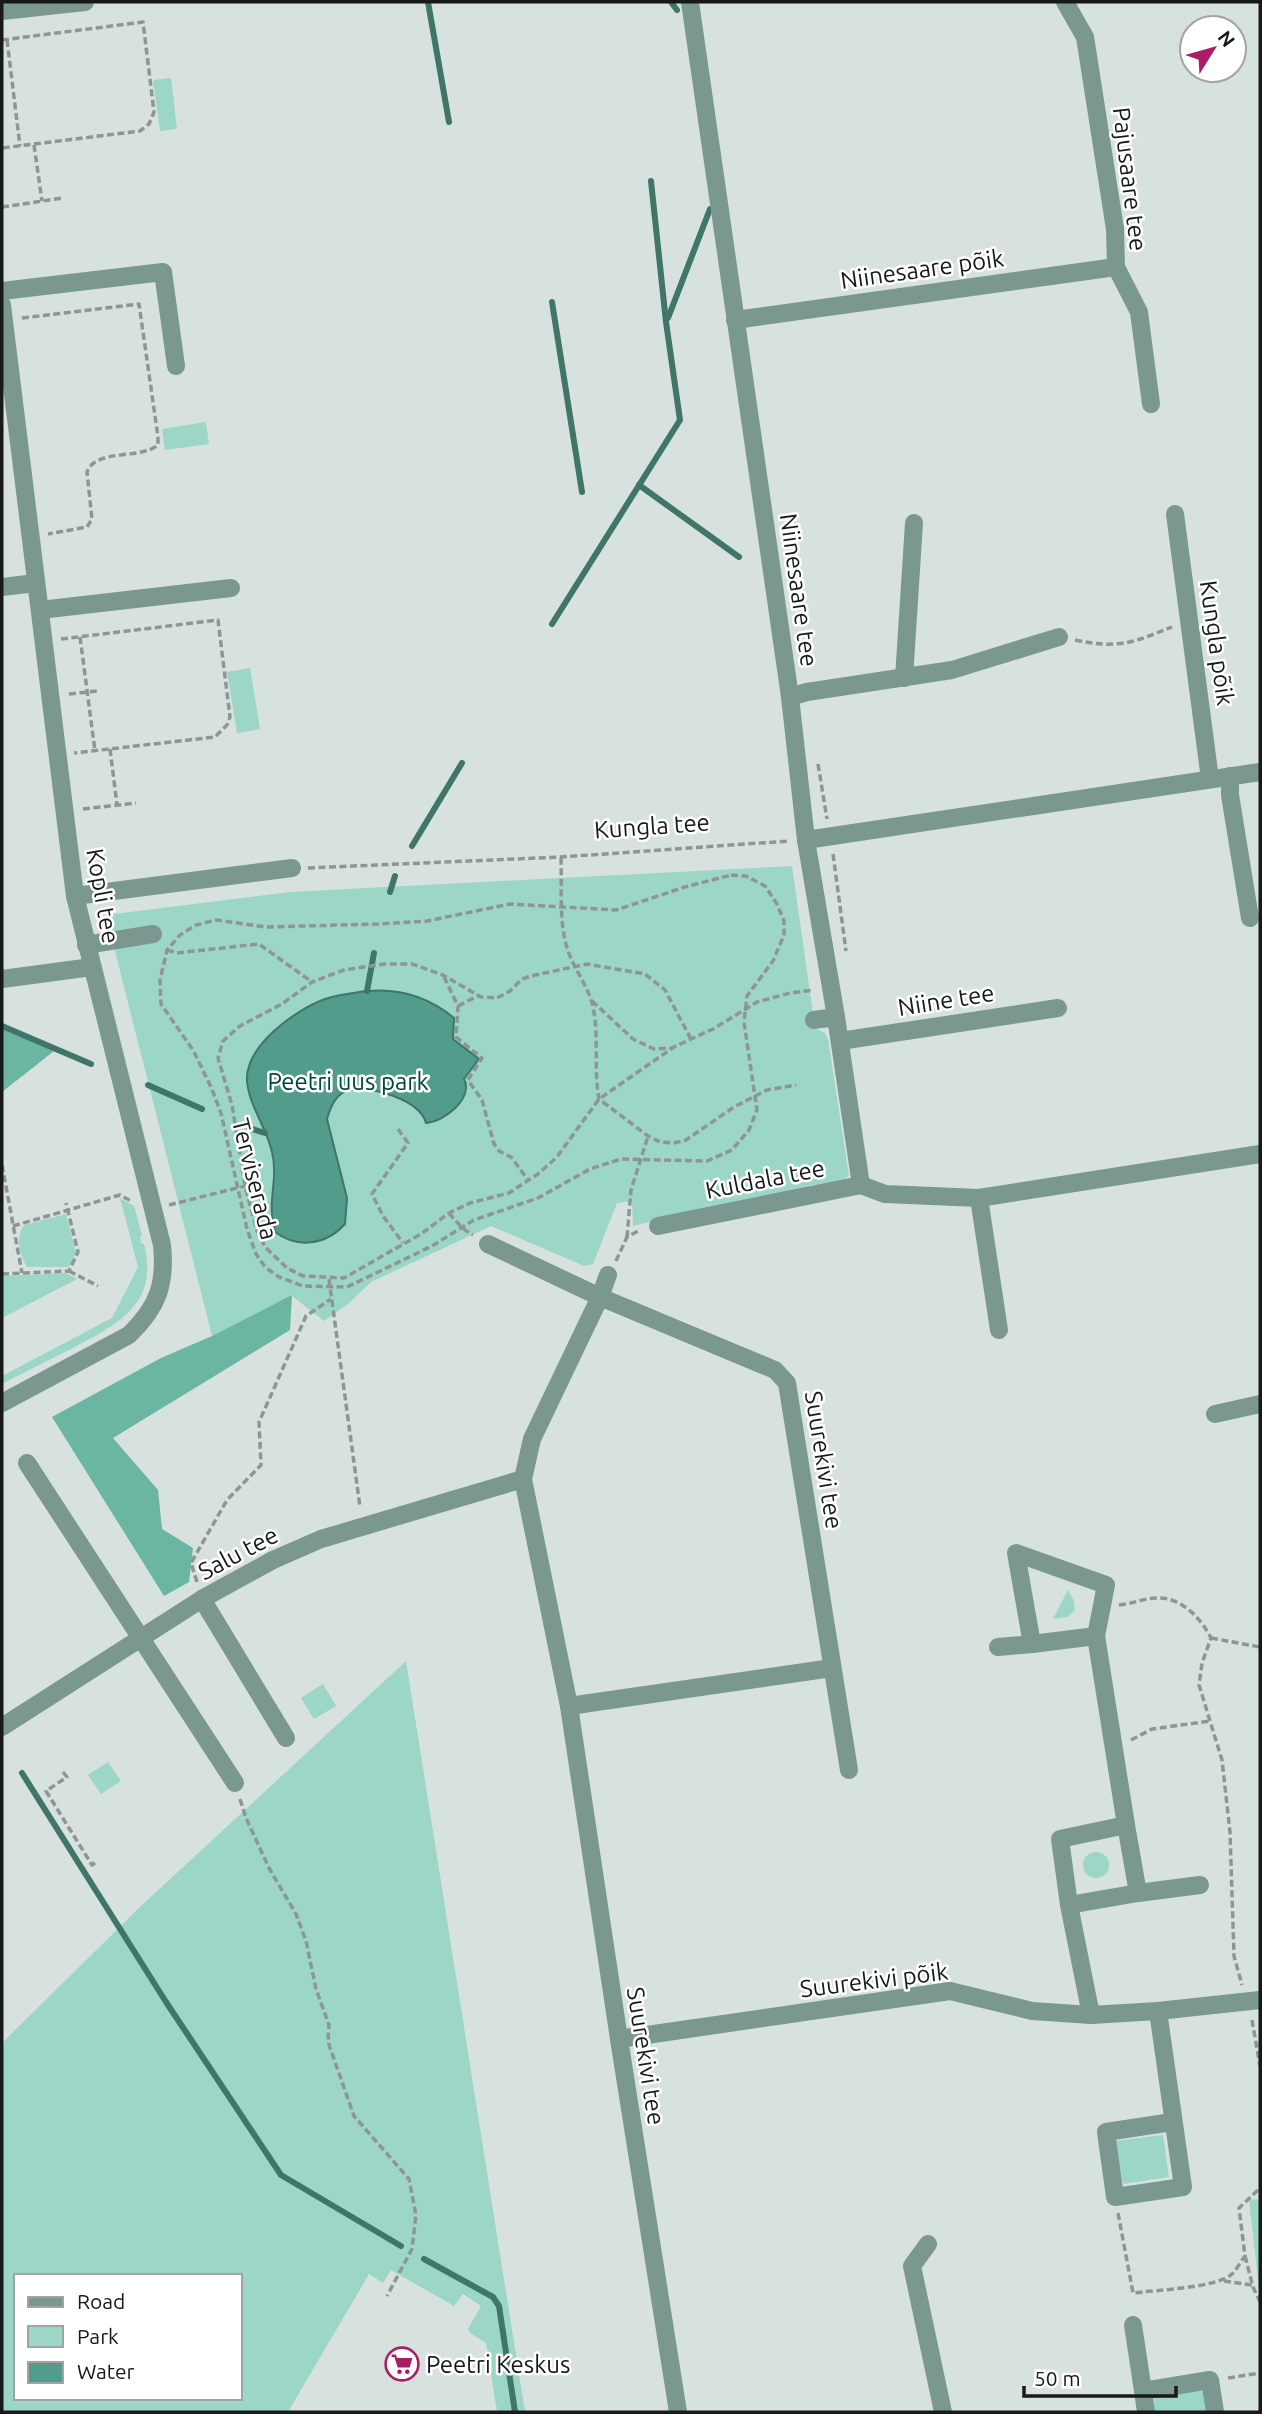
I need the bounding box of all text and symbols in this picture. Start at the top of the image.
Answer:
north arrow [1178,14,1248,84]
text: N [1214,26,1240,51]
street label: Pajusaare tee [1108,105,1152,253]
street label: Niinesaare põik [839,244,1005,294]
street label: Niinesaare tee [775,512,823,668]
street label: Kungla põik [1195,579,1239,707]
street label: Kungla tee [593,808,711,844]
street label: Kopli tee [81,846,125,946]
street label: Niine tee [896,979,996,1021]
park label: Peetri uus park [267,1068,429,1095]
street label: Terviserada [227,1116,283,1242]
street label: Kuldala tee [703,1154,827,1204]
street label: Suurekivi tee [800,1389,848,1531]
street label: Salu tee [194,1521,282,1585]
street label: Suurekivi põik [798,1958,950,2002]
street label: Suurekivi tee [622,1985,670,2127]
legend [14,2274,242,2400]
text: Road [77,2289,125,2313]
text: Park [77,2324,119,2348]
supermarket icon: Peetri Keskus [383,2345,421,2383]
place label: Peetri Keskus [426,2351,570,2378]
scale bar [1024,2354,1176,2398]
text: Water [77,2359,135,2383]
text: 50 m [1034,2366,1081,2390]

